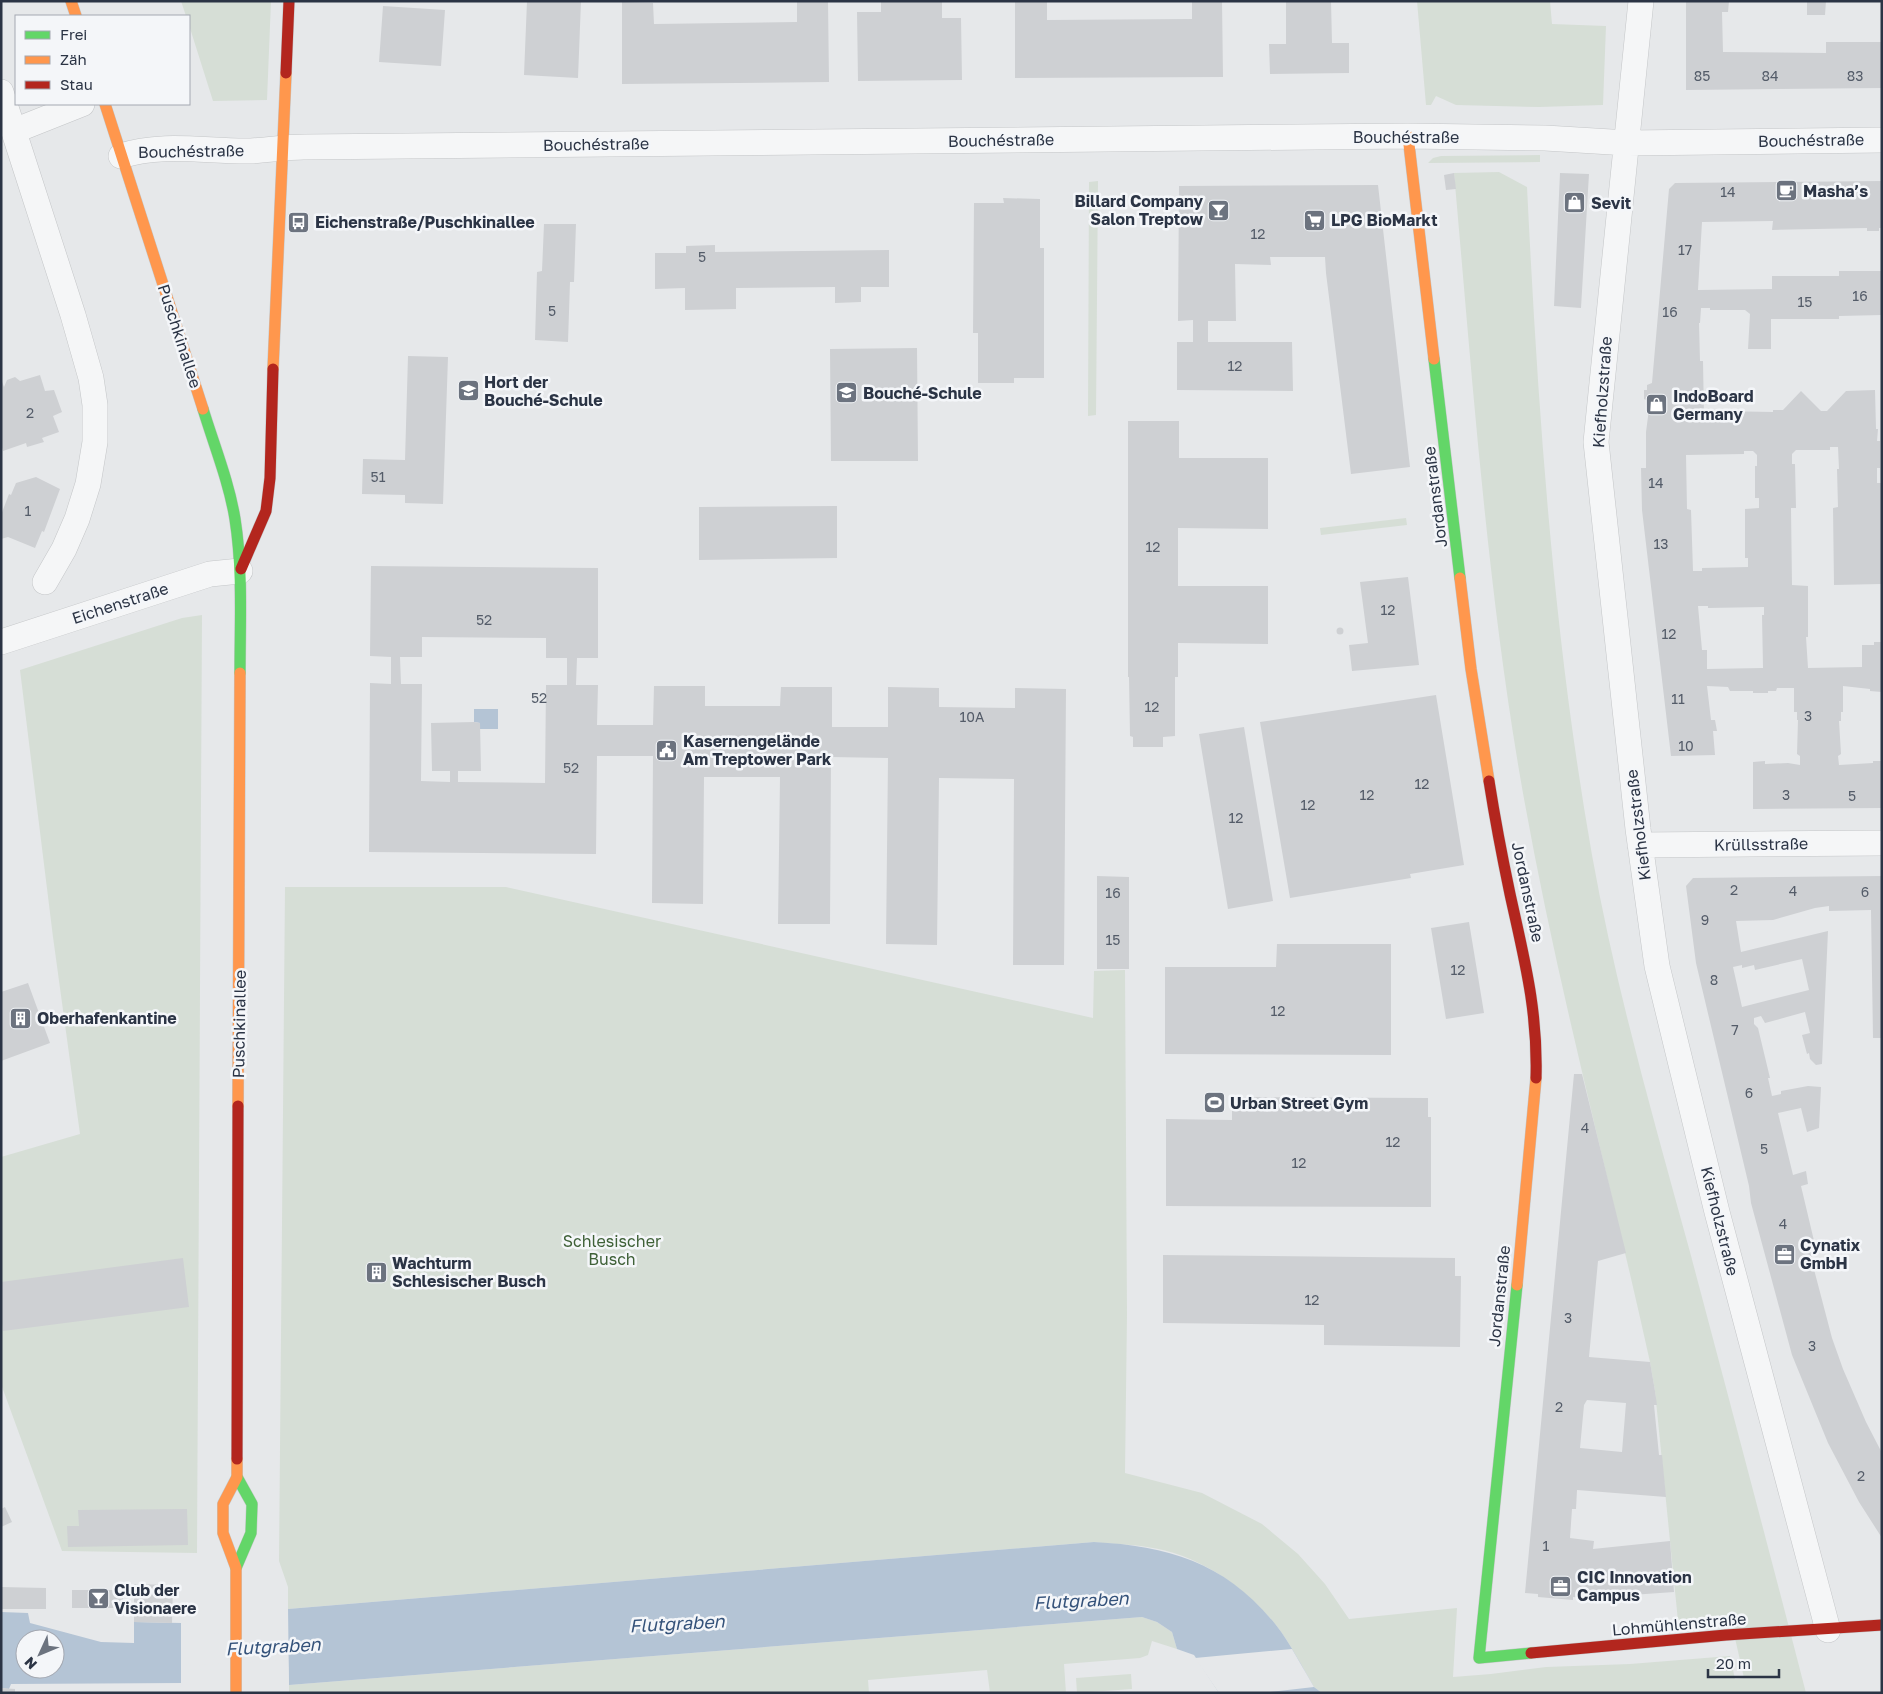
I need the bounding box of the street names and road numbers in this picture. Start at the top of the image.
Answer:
street label: Bouchéstraße [1353,127,1459,147]
street label: Bouchéstraße [948,129,1054,151]
street label: Bouchéstraße [1758,129,1864,151]
street label: Bouchéstraße [543,133,649,155]
street label: Bouchéstraße [138,140,244,162]
street label: Puschkinallee [154,282,206,390]
street label: Kiefholzstraße [1588,336,1616,448]
street label: Jordanstraße [1419,445,1451,549]
street label: Eichenstraße [69,578,171,628]
street label: Kiefholzstraße [1621,768,1655,882]
street label: Krüllsstraße [1714,833,1808,855]
street label: Jordanstraße [1508,840,1548,944]
street label: Puschkinallee [228,970,250,1078]
street label: Kiefholzstraße [1697,1164,1743,1278]
street label: Jordanstraße [1484,1244,1514,1348]
street label: Lohmühlenstraße [1611,1608,1747,1640]

